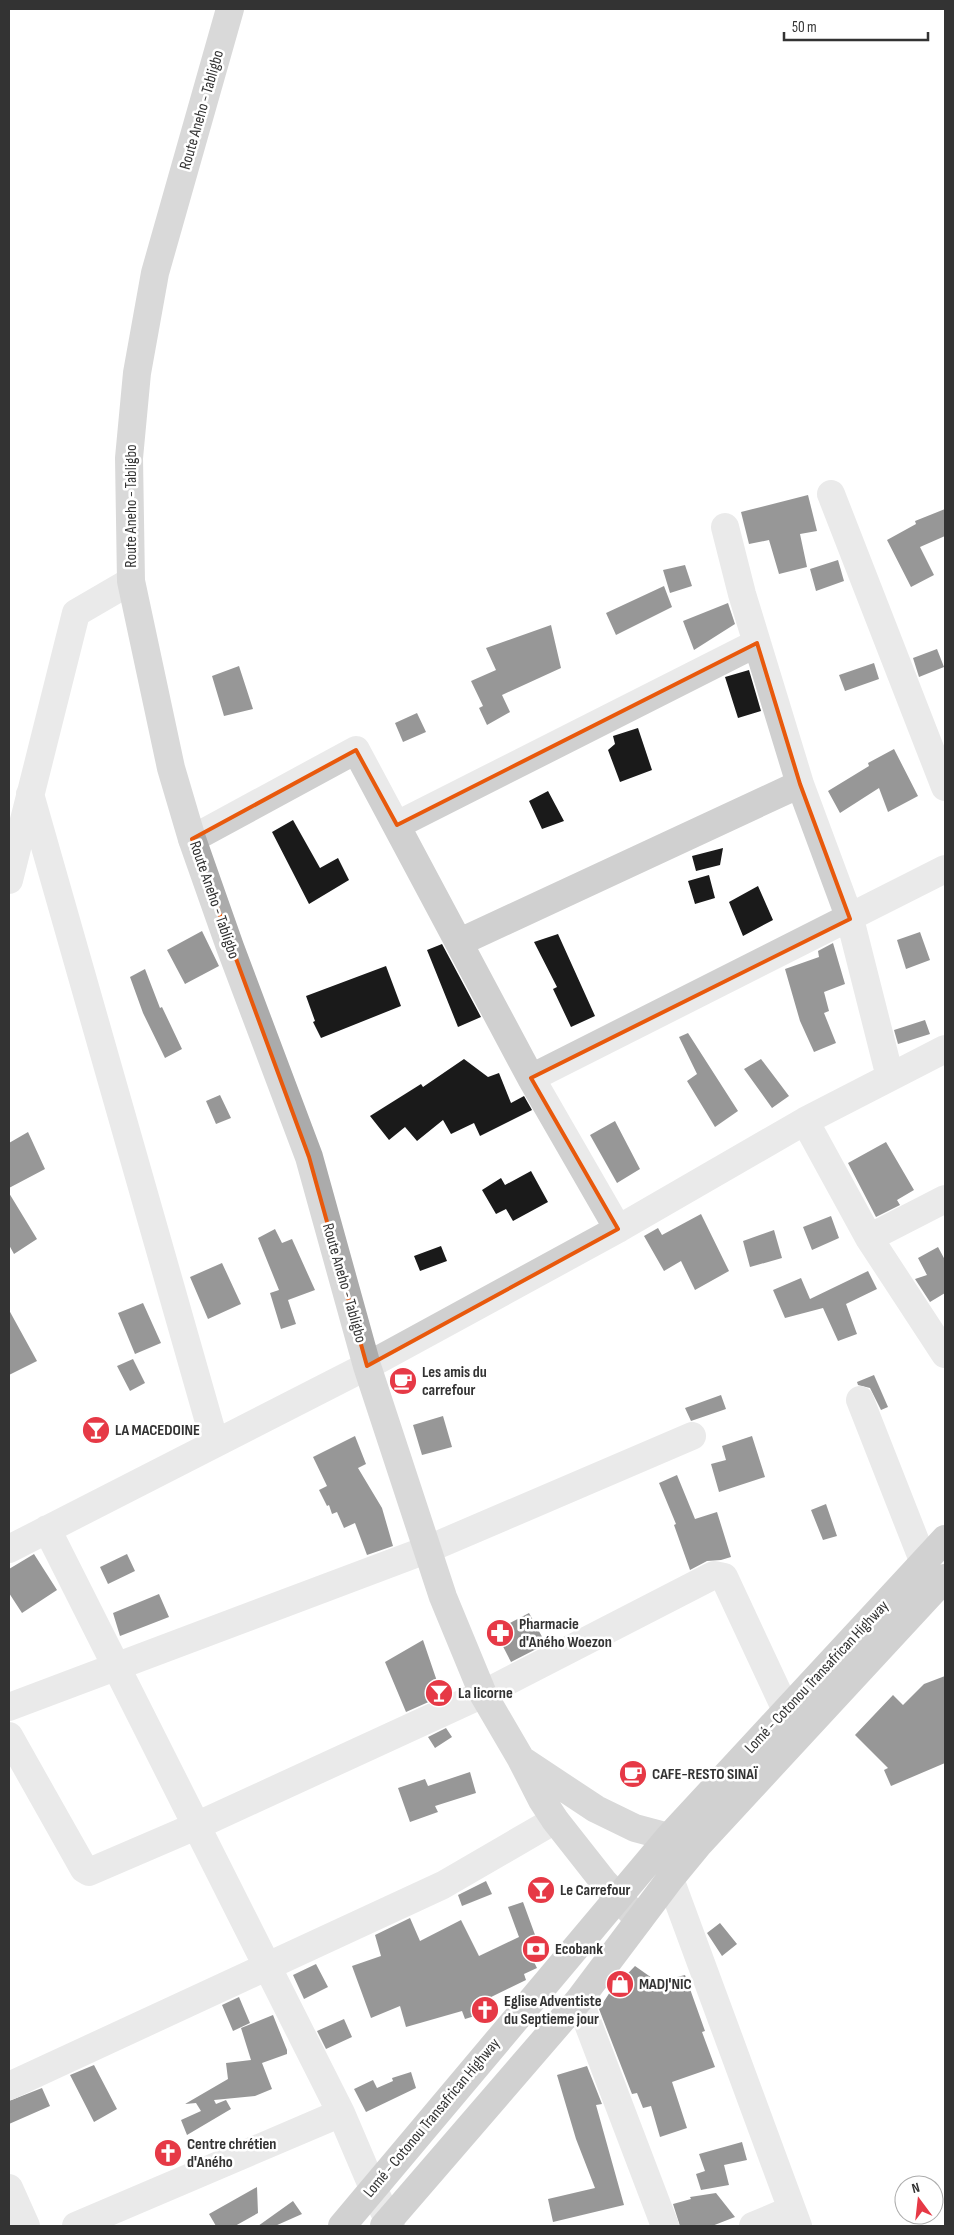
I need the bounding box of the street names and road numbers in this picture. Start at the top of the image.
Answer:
street label: Route Aneho - Tabligbo [176,48,228,172]
street label: Route Aneho - Tabligbo [122,444,141,568]
street label: Route Aneho - Tabligbo [185,839,243,961]
street label: Route Aneho - Tabligbo [318,1221,370,1345]
street label: Lomé - Cotonou Transafrican Highway [741,1597,893,1757]
street label: Lomé - Cotonou Transafrican Highway [360,2034,504,2202]

